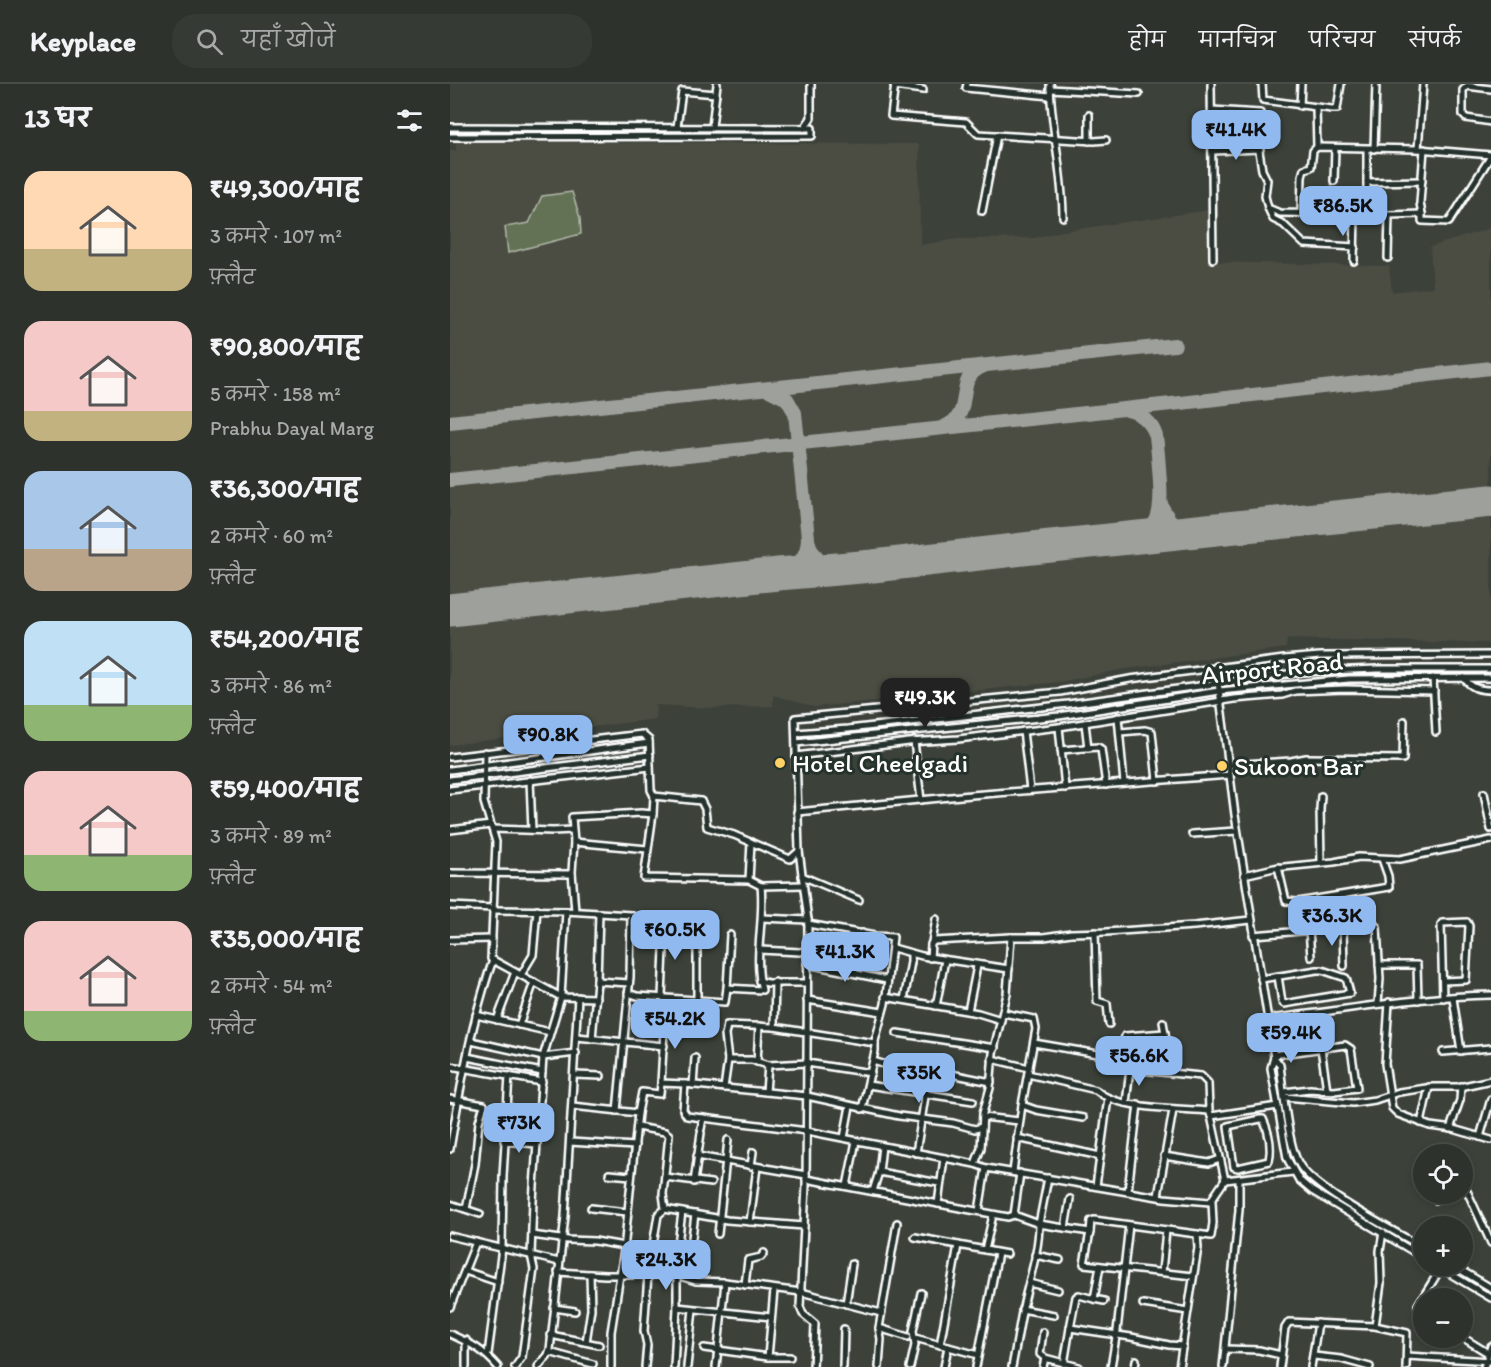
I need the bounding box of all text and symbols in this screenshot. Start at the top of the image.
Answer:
search box [172,14,592,68]
text: Keyplace [30,24,136,58]
icon: search [193,25,226,58]
text: यहाँ खोजें [241,26,335,53]
text: होम [1129,27,1166,52]
text: मानचित्र [1199,27,1276,52]
text: परिचय [1309,27,1375,52]
text: संपर्क [1408,27,1461,52]
text: 13 घर [24,102,91,134]
icon: filters [393,104,426,137]
pin: ₹41.4K [1187,110,1285,161]
text: ₹41.4K [1206,117,1266,141]
text: ₹49,300/माह [210,172,361,204]
pin: ₹86.5K [1294,186,1392,237]
text: ₹86.5K [1313,193,1373,217]
icon: home [72,195,144,267]
text: 3 कमरे · 107 m² [210,224,342,248]
text: फ़्लैट [210,265,256,289]
text: ₹90,800/माह [210,330,361,362]
icon: home [72,345,144,417]
text: 5 कमरे · 158 m² [210,382,341,406]
text: Prabhu Dayal Marg [210,416,374,440]
text: ₹36,300/माह [210,472,360,504]
icon: home [72,495,144,567]
text: 2 कमरे · 60 m² [210,524,333,548]
text: फ़्लैट [210,565,256,589]
text: ₹54,200/माह [210,622,361,654]
icon: home [72,645,144,717]
street label: Airport Road [1200,645,1344,691]
text: 3 कमरे · 86 m² [210,674,332,698]
pin: ₹49.3K [876,678,974,729]
text: ₹49.3K [895,685,955,709]
text: फ़्लैट [210,715,256,739]
pin: ₹90.8K [499,715,597,766]
text: ₹90.8K [517,722,579,746]
place label: Hotel Cheelgadi [792,747,968,779]
place label: Sukoon Bar [1234,750,1364,782]
marker: Hotel Cheelgadi [773,756,787,770]
marker: Sukoon Bar [1215,759,1229,773]
text: ₹59,400/माह [210,772,360,804]
icon: home [72,795,144,867]
text: 3 कमरे · 89 m² [210,824,332,848]
text: फ़्लैट [210,865,256,889]
pin: ₹36.3K [1283,896,1381,947]
text: ₹36.3K [1302,903,1362,927]
pin: ₹60.5K [626,910,724,961]
text: ₹60.5K [645,917,705,941]
text: ₹35,000/माह [210,922,361,954]
pin: ₹41.3K [796,932,894,983]
text: ₹41.3K [815,939,875,963]
icon: home [72,945,144,1017]
text: 2 कमरे · 54 m² [210,974,333,998]
pin: ₹54.2K [626,999,724,1050]
text: ₹54.2K [645,1006,705,1030]
pin: ₹59.4K [1242,1013,1340,1064]
text: फ़्लैट [210,1015,256,1039]
text: ₹59.4K [1261,1020,1321,1044]
pin: ₹56.6K [1090,1036,1188,1087]
text: ₹56.6K [1109,1043,1169,1067]
pin: ₹35K [883,1053,955,1104]
text: ₹35K [897,1060,941,1084]
pin: ₹73K [483,1103,555,1154]
text: ₹73K [497,1110,541,1134]
map controls [1413,1144,1473,1348]
button: locate [1413,1144,1473,1204]
button: + [1413,1216,1473,1276]
pin: ₹24.3K [617,1240,715,1291]
text: ₹24.3K [636,1247,696,1271]
button: − [1413,1288,1473,1348]

